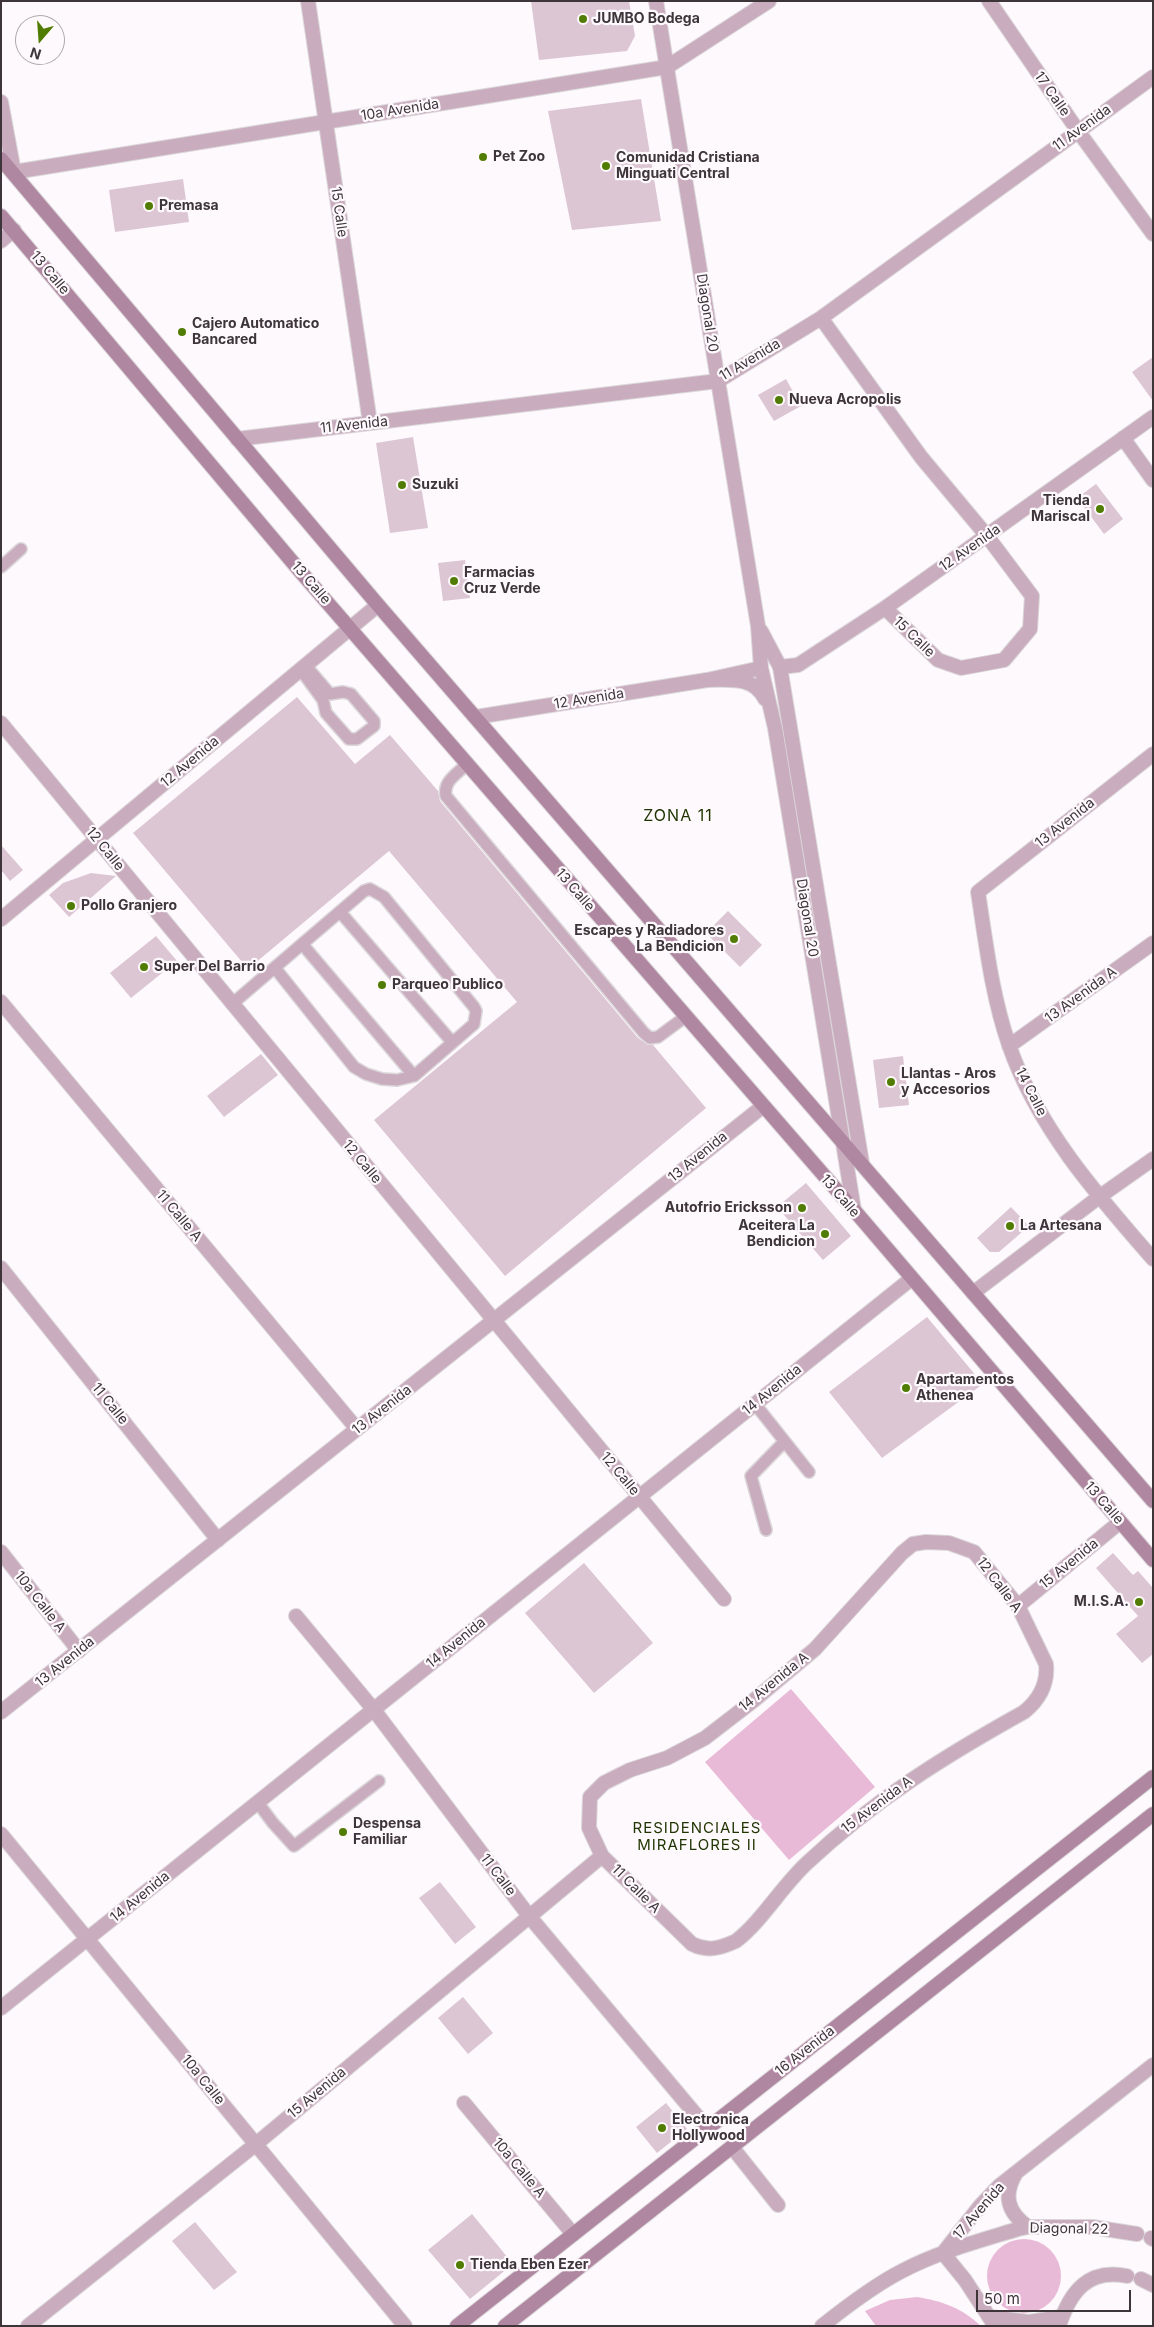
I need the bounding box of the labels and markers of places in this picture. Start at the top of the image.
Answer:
place label: JUMBO Bodega [593,11,700,27]
marker: JUMBO Bodega [577,13,589,25]
place label: Pet Zoo [493,149,545,165]
place label: Comunidad Cristiana Minguati Central [616,150,760,182]
marker: Pet Zoo [477,151,489,163]
marker: Comunidad Cristiana Minguati Central [600,160,612,172]
place label: Premasa [159,198,219,214]
marker: Premasa [143,200,155,212]
place label: Cajero Automatico Bancared [192,316,319,348]
marker: Cajero Automatico Bancared [176,326,188,338]
place label: Nueva Acropolis [789,392,901,408]
marker: Nueva Acropolis [773,394,785,406]
place label: Suzuki [412,477,459,493]
marker: Suzuki [396,479,408,491]
place label: Tienda Mariscal [1031,493,1090,526]
marker: Tienda Mariscal [1094,503,1106,515]
place label: Farmacias Cruz Verde [464,565,541,598]
marker: Farmacias Cruz Verde [448,575,460,587]
place label: Pollo Granjero [81,898,177,914]
marker: Pollo Granjero [65,900,77,912]
place label: Escapes y Radiadores La Bendicion [574,923,724,956]
marker: Escapes y Radiadores La Bendicion [728,933,740,945]
place label: Super Del Barrio [154,959,265,975]
marker: Super Del Barrio [138,961,150,973]
place label: Parqueo Publico [392,977,503,993]
marker: Parqueo Publico [376,979,388,991]
place label: Llantas - Aros y Accesorios [901,1066,996,1098]
marker: Llantas - Aros y Accesorios [885,1076,897,1088]
place label: Autofrio Ericksson [665,1200,792,1216]
marker: Autofrio Ericksson [796,1202,808,1214]
place label: Aceitera La Bendicion [738,1218,815,1250]
place label: La Artesana [1020,1218,1102,1234]
marker: La Artesana [1004,1220,1016,1232]
marker: Aceitera La Bendicion [819,1228,831,1240]
place label: Apartamentos Athenea [916,1372,1014,1404]
marker: Apartamentos Athenea [900,1382,912,1394]
place label: M.I.S.A. [1074,1594,1129,1610]
marker: M.I.S.A. [1133,1596,1145,1608]
place label: Despensa Familiar [353,1816,421,1848]
marker: Despensa Familiar [337,1826,349,1838]
place label: Electronica Hollywood [672,2112,749,2144]
marker: Electronica Hollywood [656,2122,668,2134]
place label: Tienda Eben Ezer [470,2257,588,2273]
marker: Tienda Eben Ezer [454,2259,466,2271]

